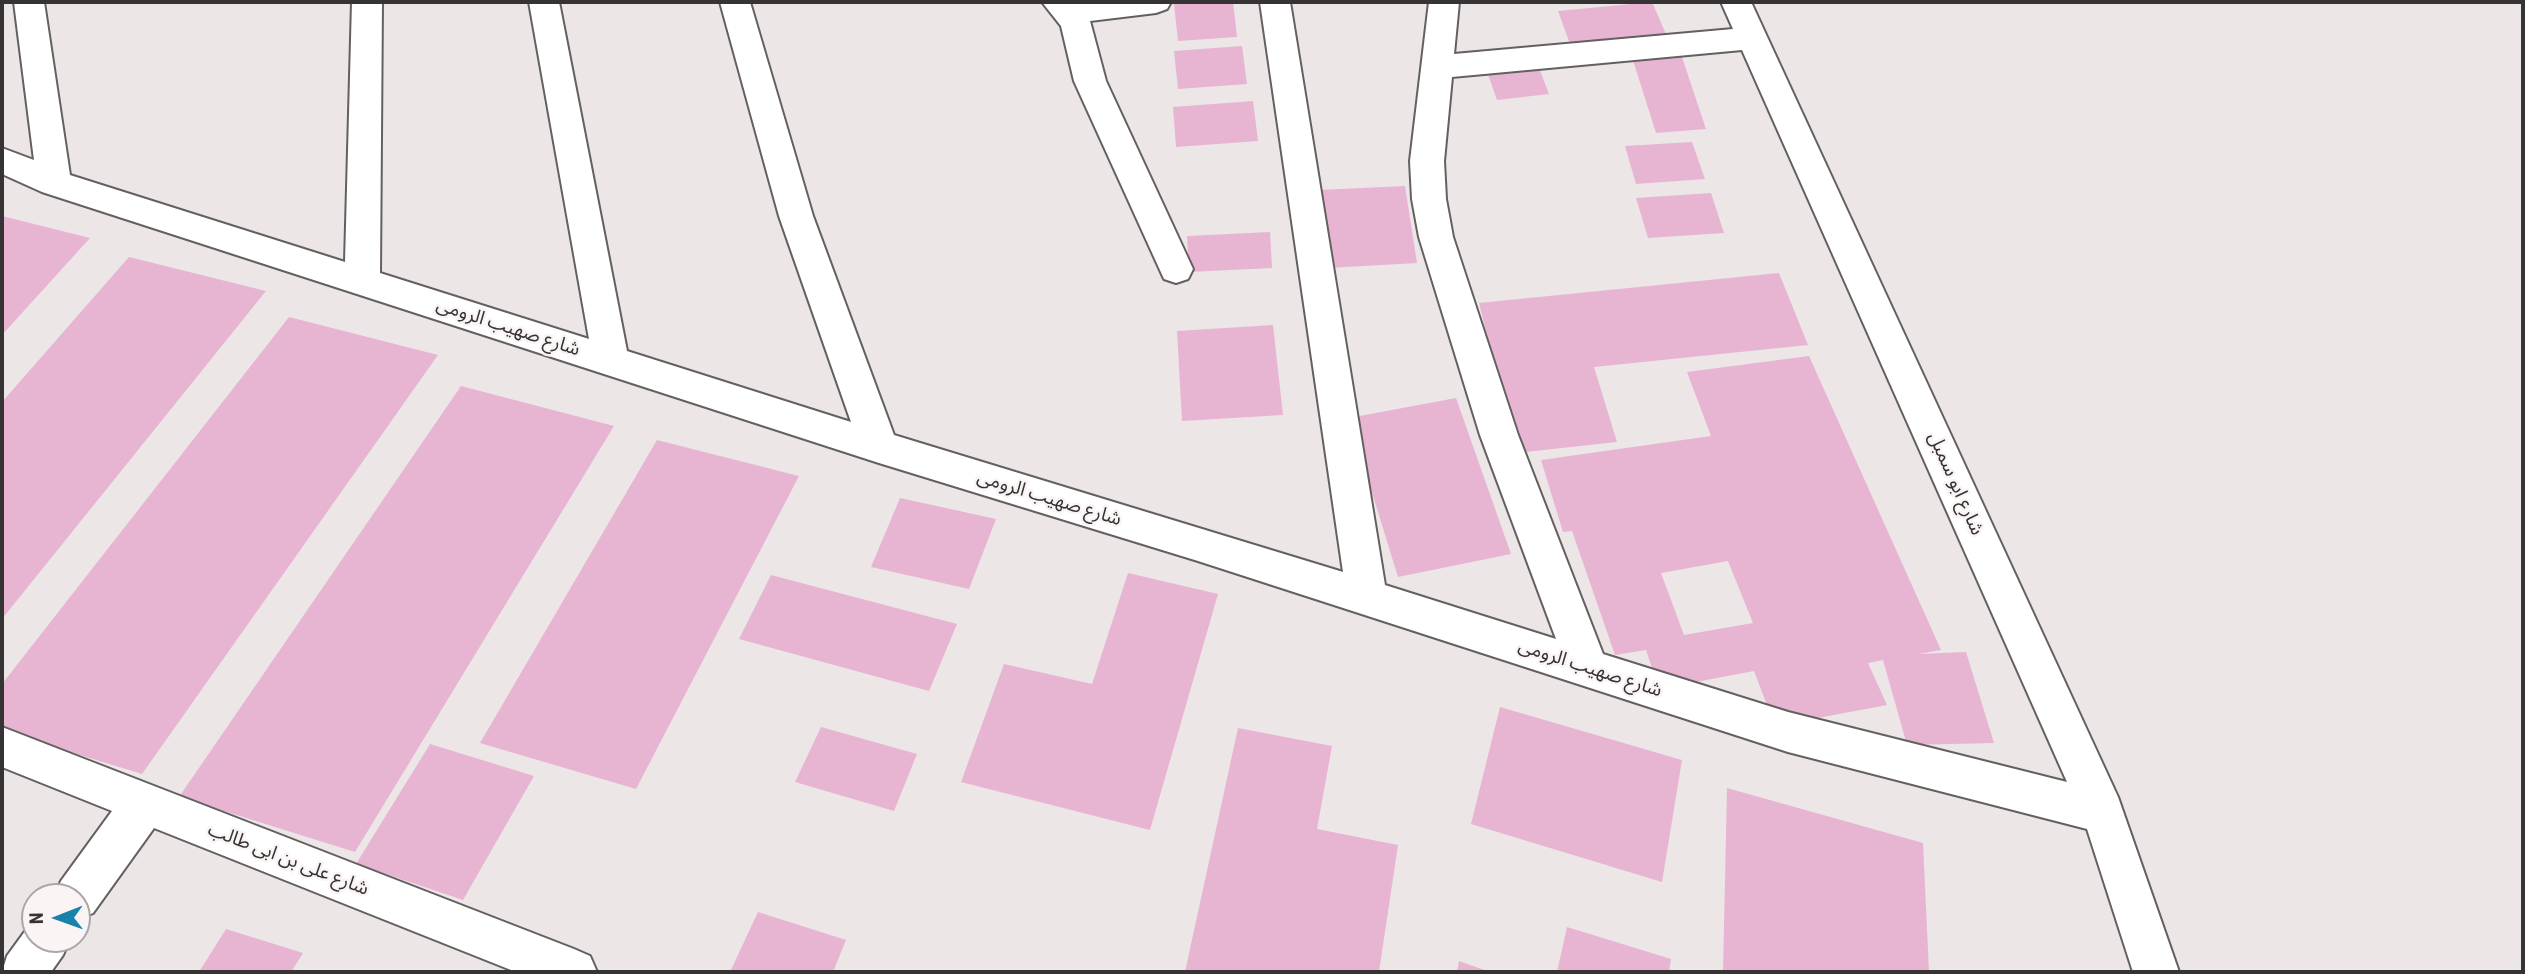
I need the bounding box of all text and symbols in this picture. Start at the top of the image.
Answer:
street label: شارع صهيب الرومى [433,294,583,362]
street label: شارع ابو سمبل [1922,429,1988,539]
street label: شارع صهيب الرومى [974,466,1124,532]
street label: شارع صهيب الرومى [1515,635,1665,703]
street label: شارع على بن ابى طالب [204,819,372,901]
north arrow [21,883,91,953]
text: N [25,912,48,924]

